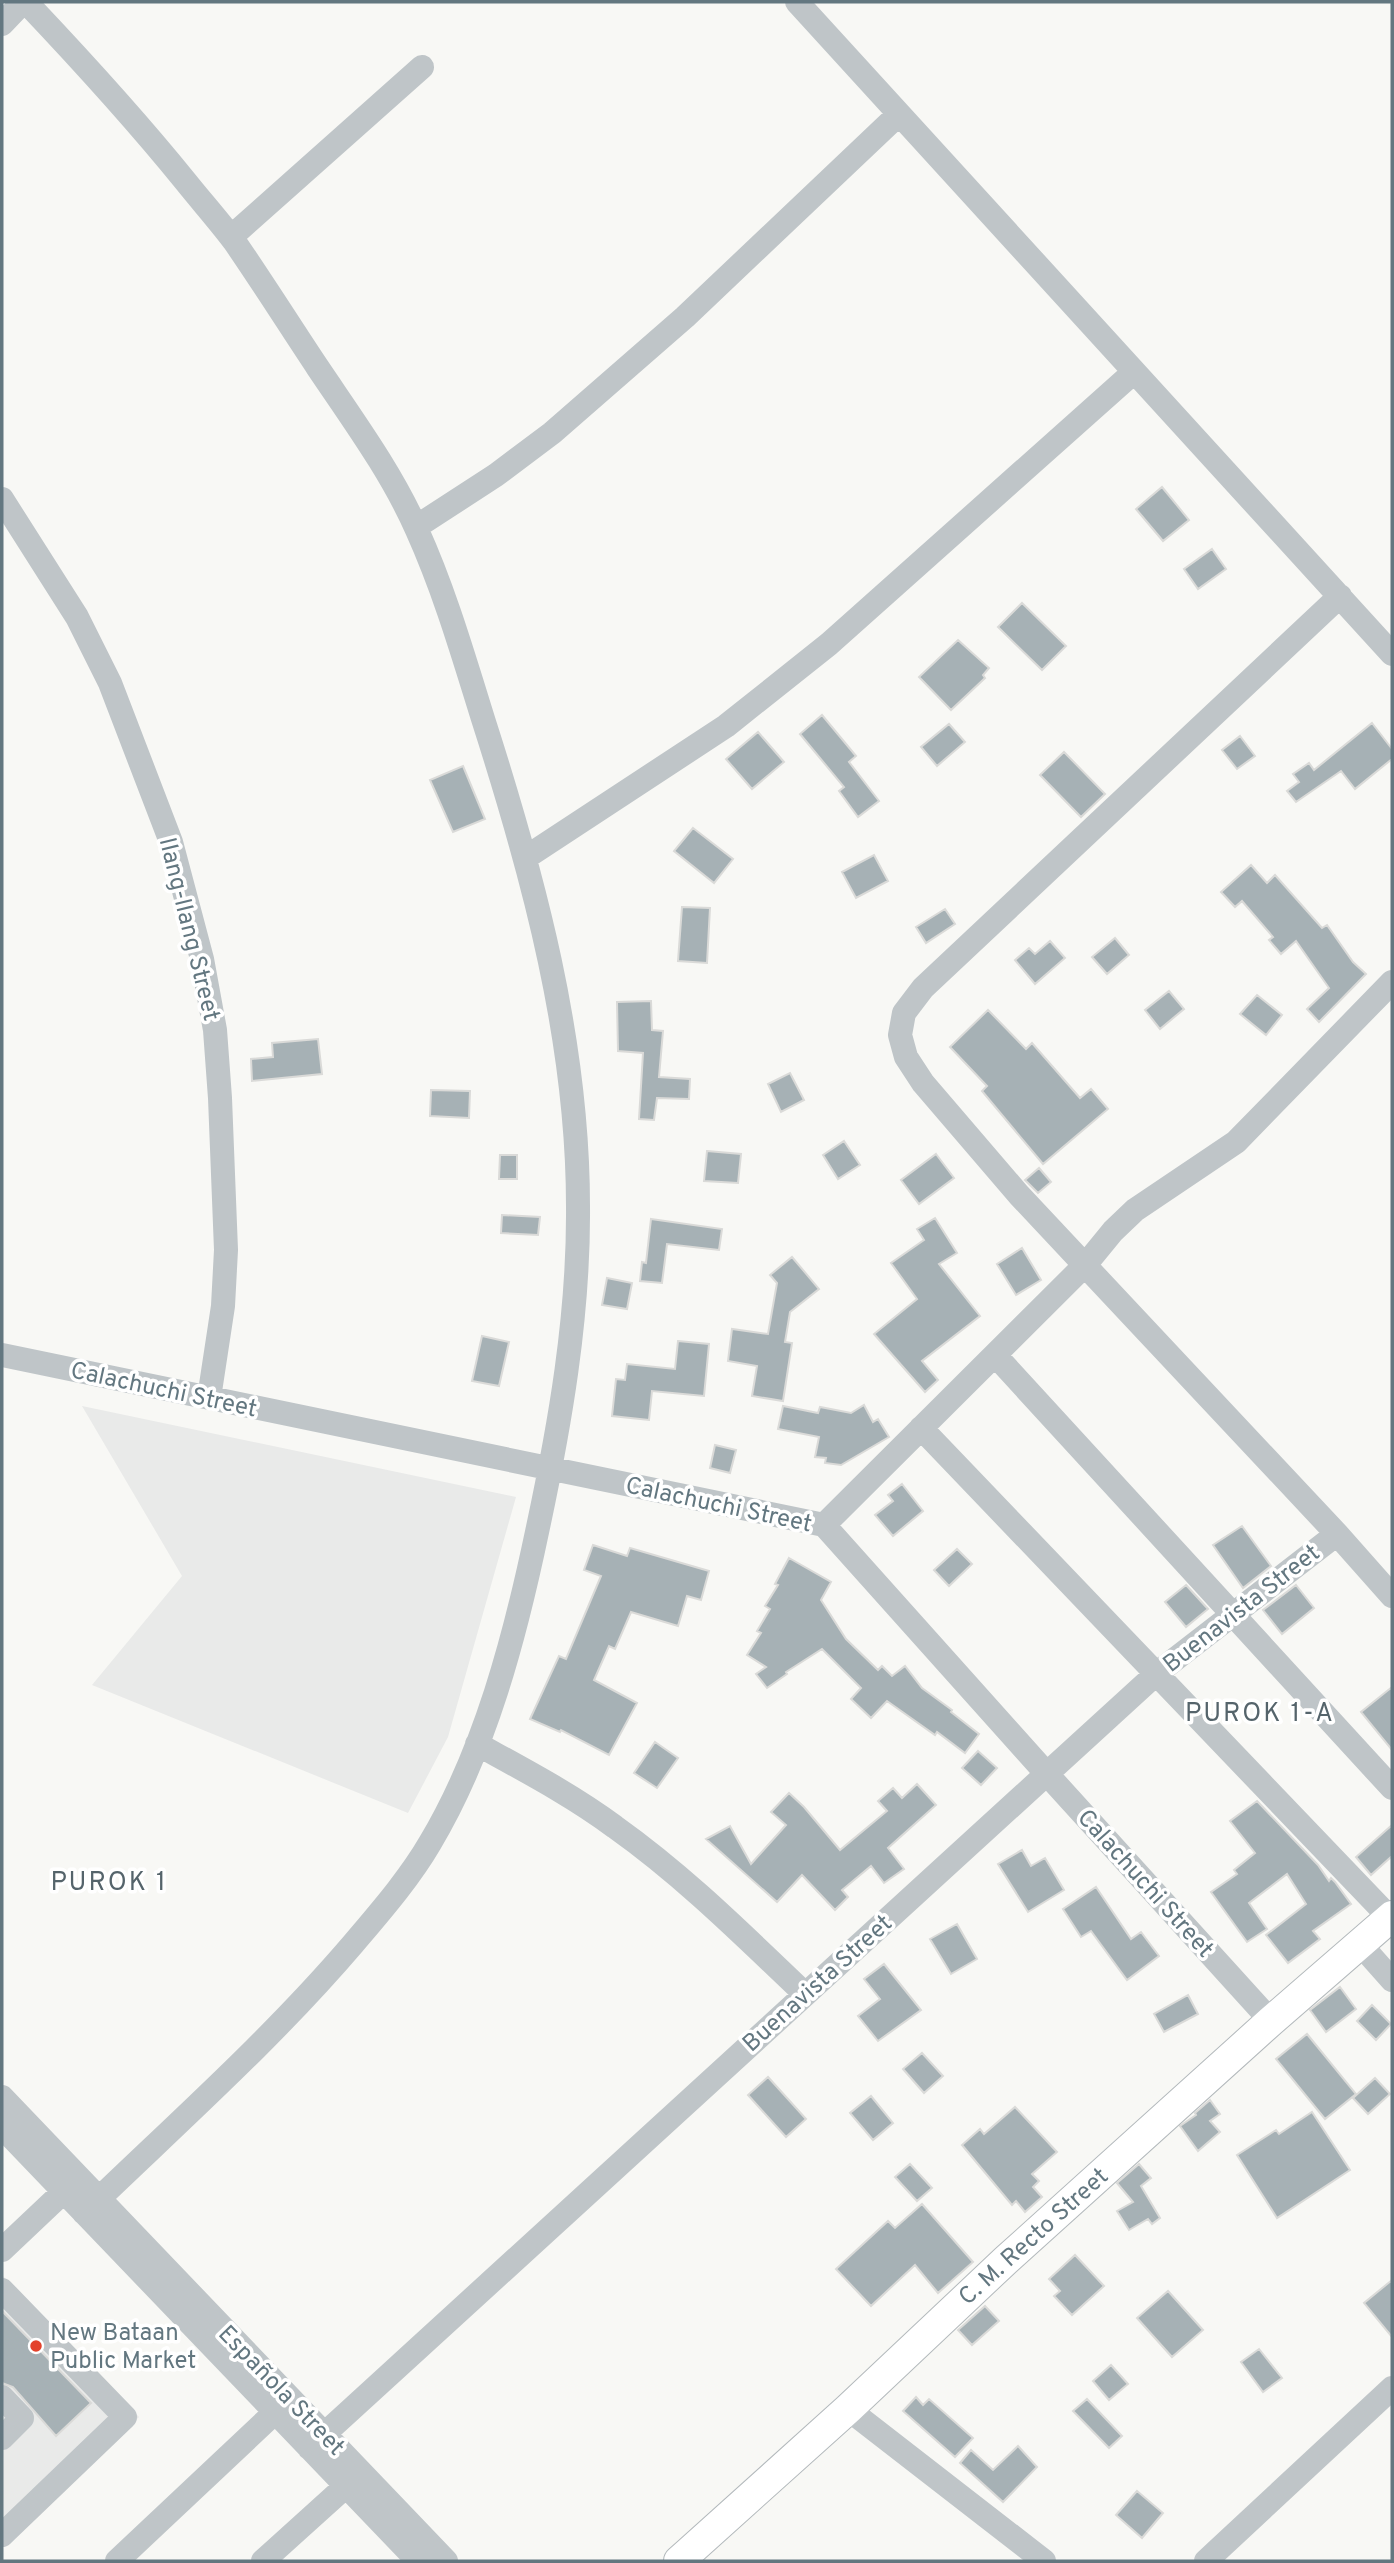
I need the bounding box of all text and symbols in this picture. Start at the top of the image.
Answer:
street label: Ilang-Ilang Street [151,835,225,1024]
street label: Calachuchi Street [68,1357,259,1425]
street label: Calachuchi Street [623,1472,814,1540]
street label: Buenavista Street [1158,1539,1327,1680]
district label: PUROK 1-A [1185,1698,1335,1731]
street label: Calachuchi Street [1070,1804,1219,1965]
district label: PUROK 1 [50,1867,168,1900]
street label: Buenavista Street [737,1909,899,2060]
street label: C. M. Recto Street [953,2162,1115,2313]
place label: New Bataan Public Market [50,2319,196,2377]
street label: Española Street [211,2320,350,2463]
marker: New Bataan Public Market [28,2338,44,2354]

